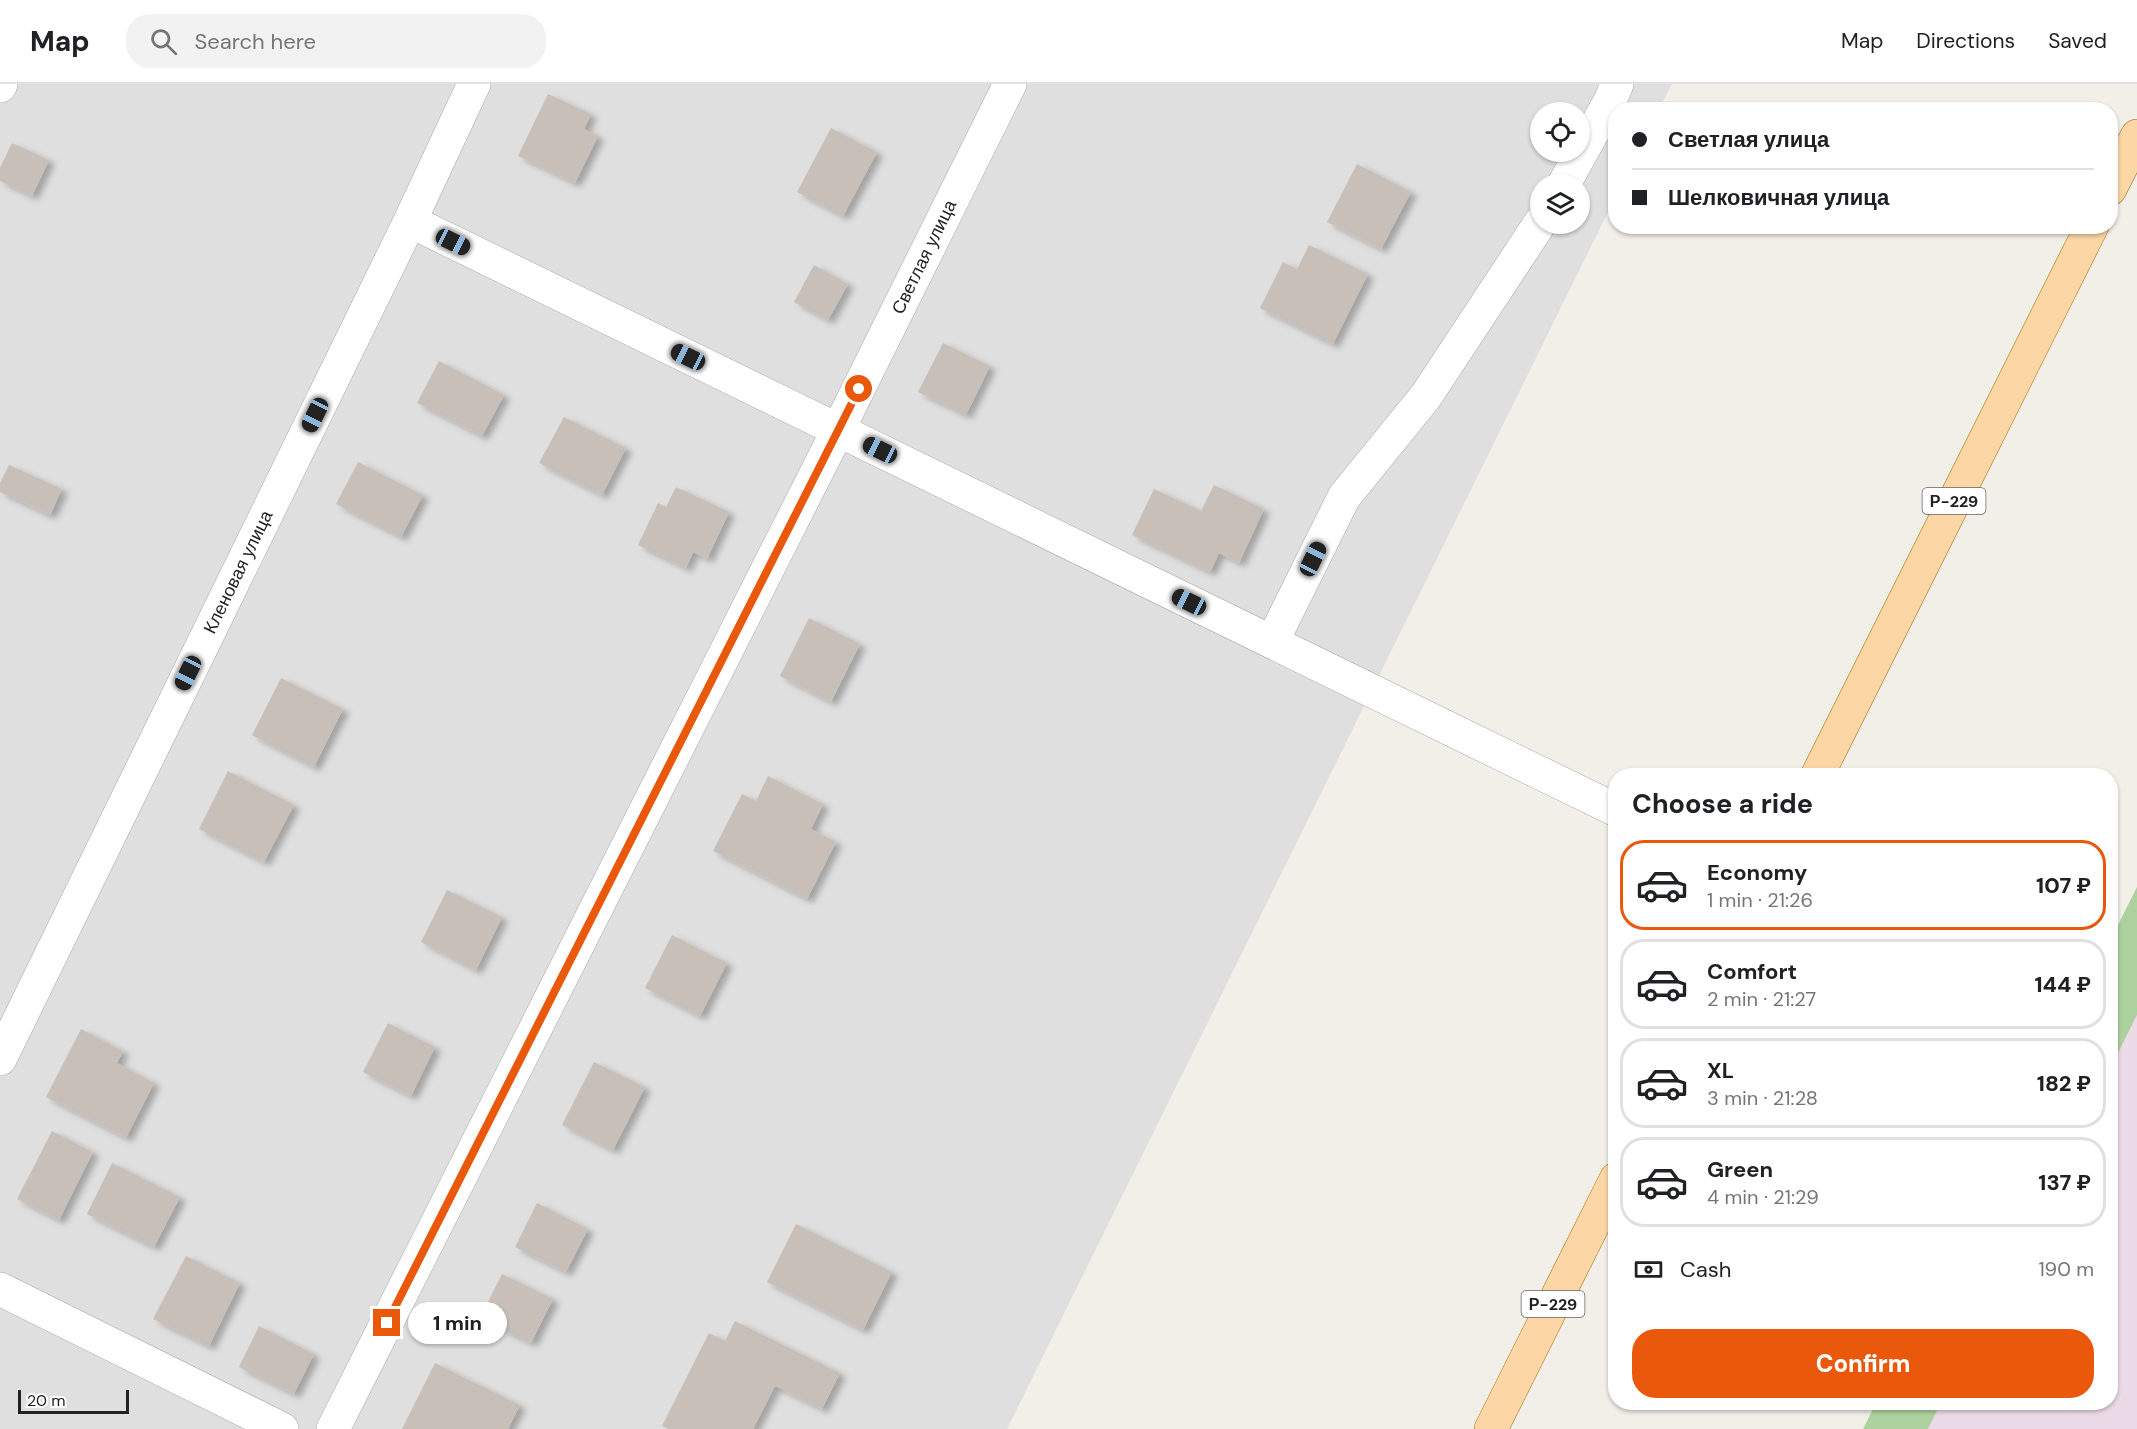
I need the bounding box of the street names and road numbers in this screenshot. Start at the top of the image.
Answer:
street label: Светлая улица [886,195,962,318]
road number: Р-229 [1922,488,1986,514]
street label: Кленовая улица [198,505,279,638]
road number: Р-229 [1522,1291,1584,1317]

